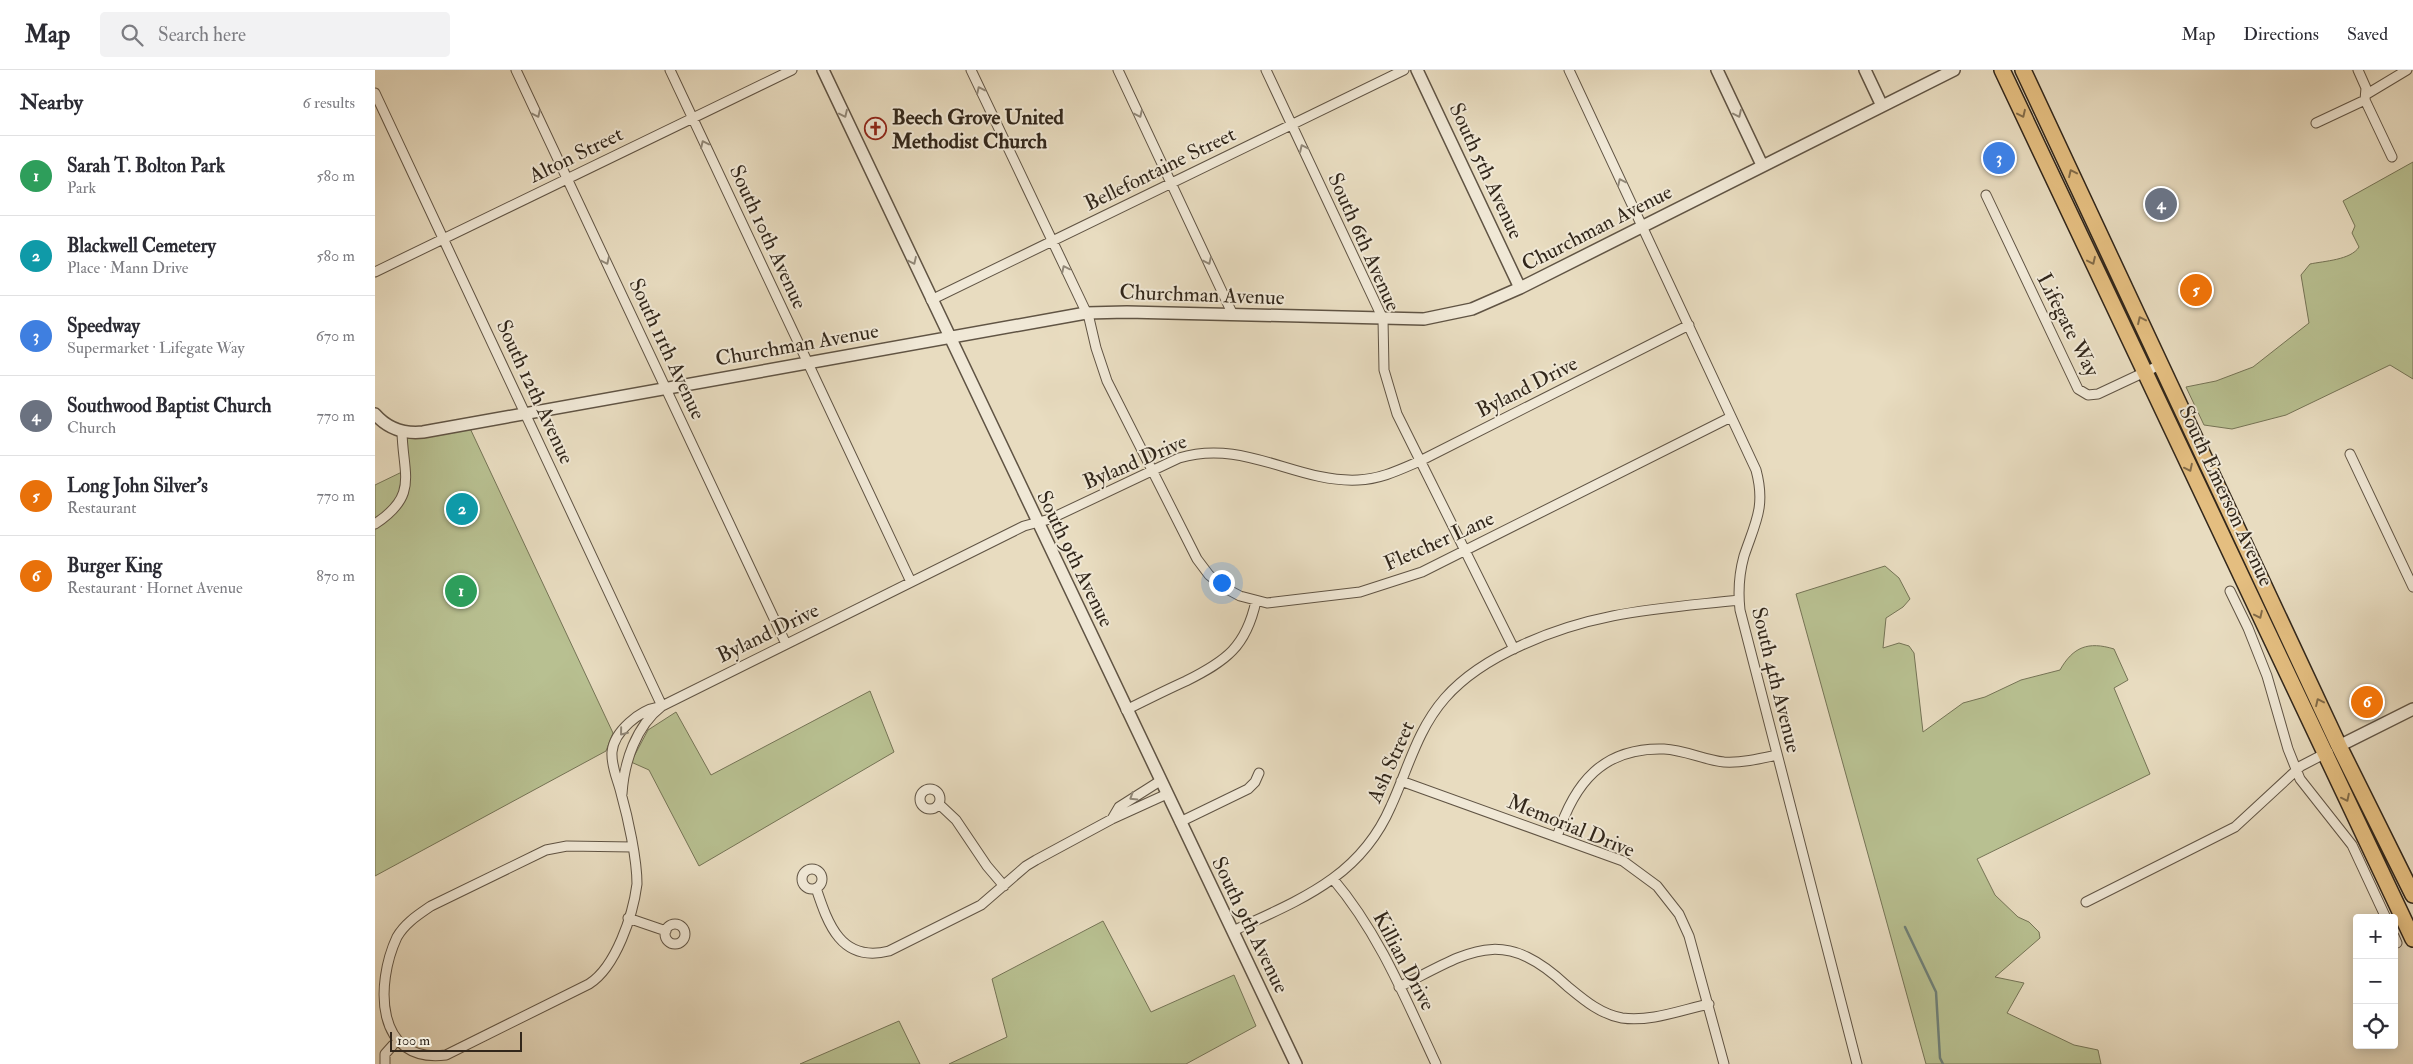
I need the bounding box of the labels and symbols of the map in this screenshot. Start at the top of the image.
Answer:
one-way arrow [976,86,987,95]
street label: South 5th Avenue [1443,99,1529,244]
place label: Beech Grove United Methodist Church [891,104,1065,155]
one-way arrow [531,109,541,118]
one-way arrow [838,109,848,118]
one-way arrow [1133,109,1143,118]
one-way arrow [1732,109,1742,118]
one-way arrow [2016,109,2027,118]
church icon: Beech Grove United Methodist Church [864,117,888,141]
street label: Alton Street [524,121,628,190]
street label: Bellefontaine Street [1080,121,1240,217]
pin: 3 [1983,139,2015,177]
one-way arrow [701,140,711,149]
one-way arrow [1299,144,1309,153]
street label: South 10th Avenue [723,161,813,314]
street label: South 6th Avenue [1321,169,1407,315]
one-way arrow [2067,169,2078,178]
street label: Churchman Avenue [1517,178,1677,278]
one-way arrow [1617,178,1628,187]
pin: 4 [2145,185,2177,223]
one-way arrow [600,256,611,265]
one-way arrow [907,256,918,265]
one-way arrow [1202,256,1212,265]
one-way arrow [2086,256,2096,265]
one-way arrow [1060,265,1071,274]
street label: Lifegate Way [2030,269,2106,382]
pin: 5 [2180,271,2212,309]
street label: South 11th Avenue [622,274,712,424]
street label: Churchman Avenue [1119,279,1285,311]
street label: South 12th Avenue [490,316,580,469]
one-way arrow [2137,316,2147,325]
street label: Churchman Avenue [713,317,881,373]
street label: Byland Drive [1472,350,1583,424]
street label: South Emerson Avenue [2172,401,2280,591]
street label: Byland Drive [1079,428,1191,496]
one-way arrow [2183,463,2193,472]
street label: South 9th Avenue [1030,486,1120,632]
pin: 2 [446,490,478,528]
street label: Fletcher Lane [1380,505,1499,577]
your location [1209,570,1235,596]
pin: 1 [445,572,477,610]
street label: Byland Drive [712,597,824,669]
street label: South 4th Avenue [1745,604,1807,756]
one-way arrow [2253,610,2263,619]
pin: 6 [2351,683,2383,721]
one-way arrow [2314,698,2325,707]
street label: Ash Street [1361,717,1421,808]
one-way arrow [620,726,628,735]
street label: Memorial Drive [1503,788,1639,864]
one-way arrow [1130,791,1139,801]
one-way arrow [2340,793,2350,802]
street label: South 9th Avenue [1205,852,1295,998]
street label: Killian Drive [1367,907,1442,1015]
scale bar [390,1029,523,1052]

